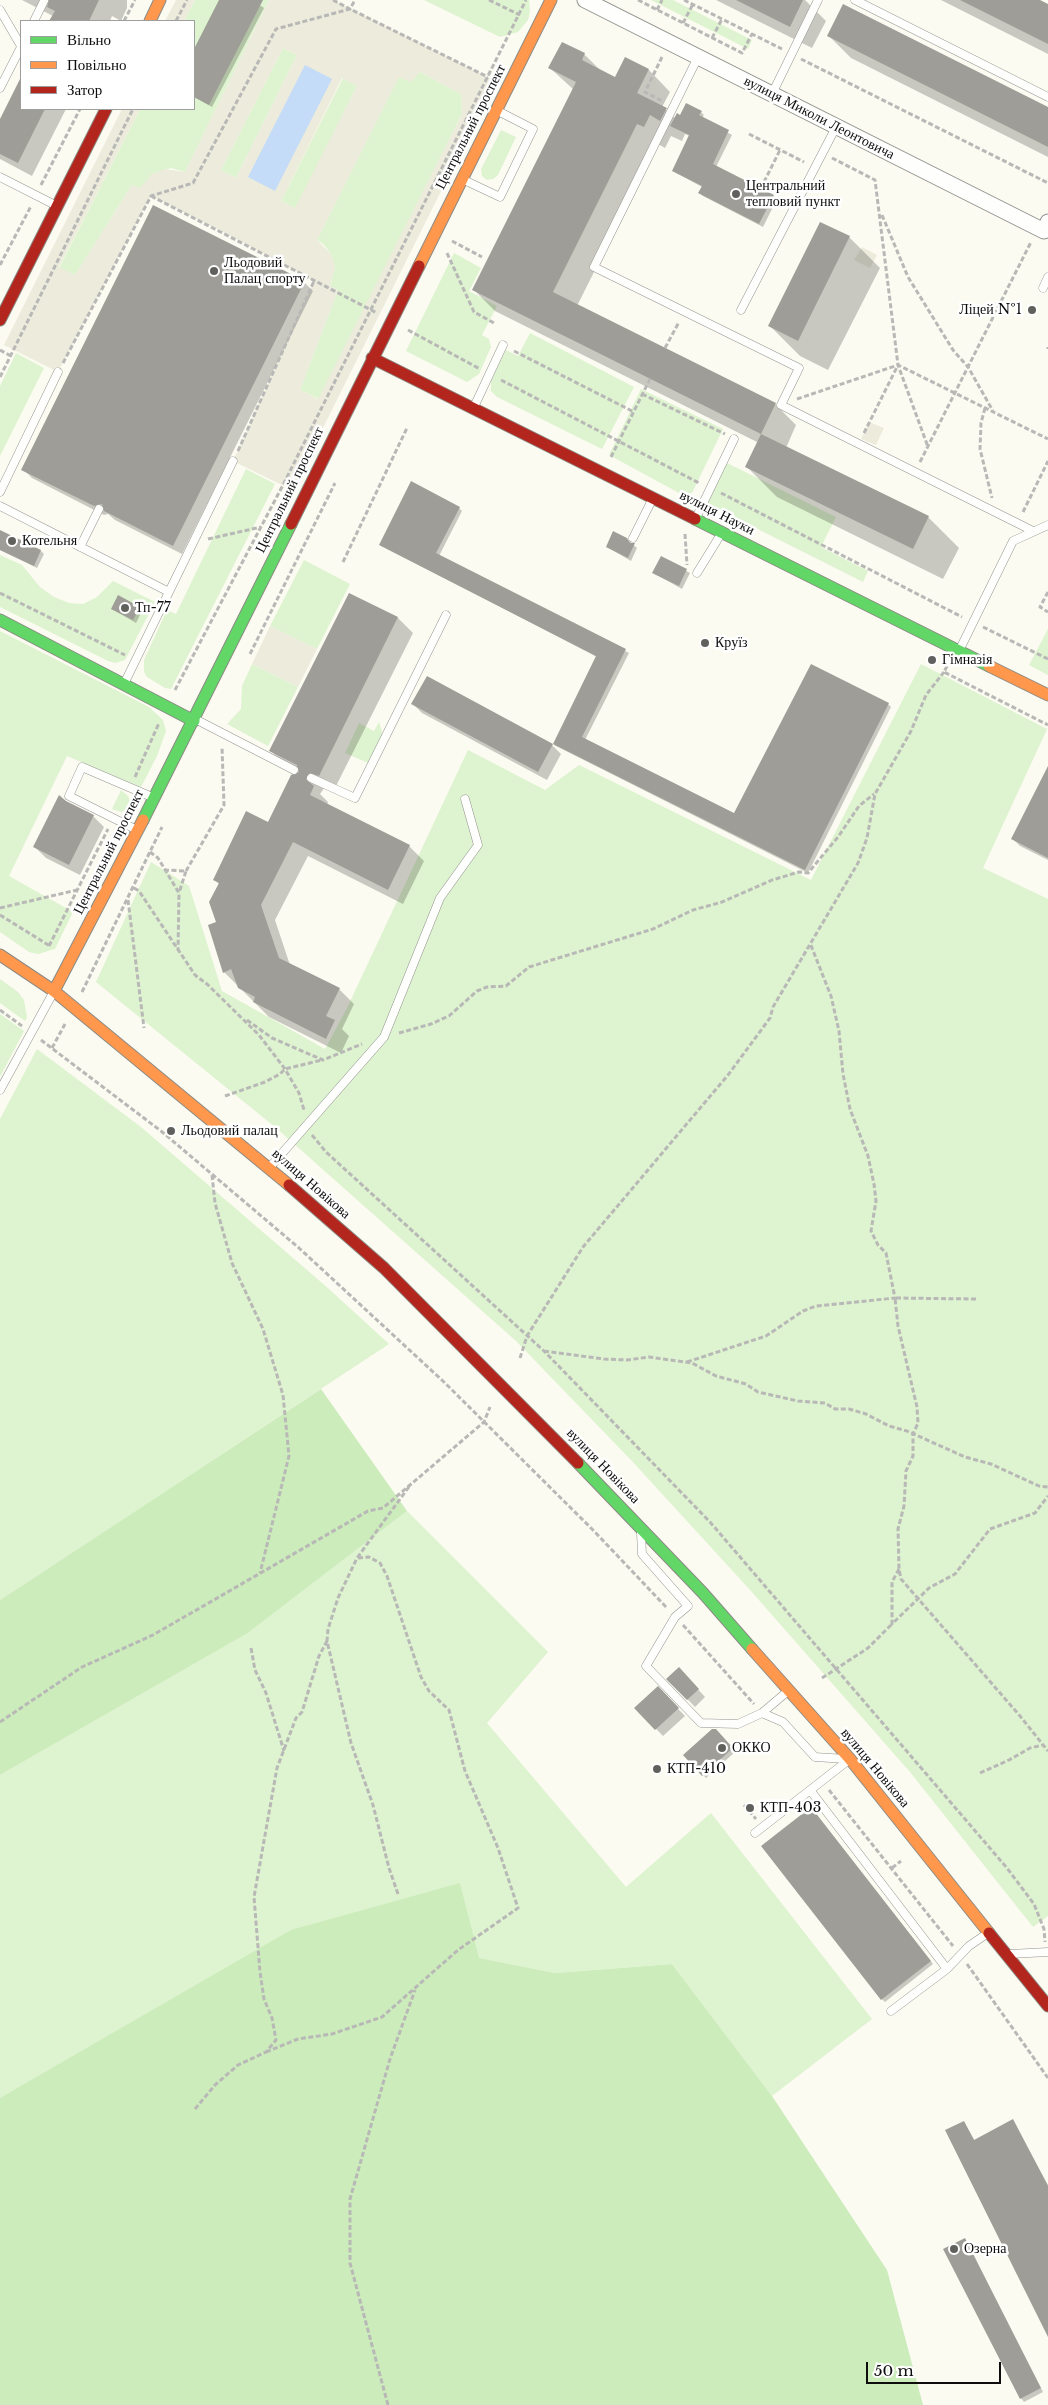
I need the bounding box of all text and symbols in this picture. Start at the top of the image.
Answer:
legend [20,20,195,110]
text: Вільно [67,30,111,49]
text: Повільно [67,55,126,74]
street label: Центральний проспект [432,62,510,192]
street label: вулиця Миколи Леонтовича [741,73,897,163]
text: Затор [67,80,102,99]
place label: Центральний тепловий пункт [746,178,840,210]
marker: Центральний тепловий пункт [730,188,742,200]
place label: Льодовий Палац спорту [224,255,306,288]
marker: Льодовий Палац спорту [208,265,220,277]
place label: Ліцей №1 [959,302,1022,318]
marker: Ліцей №1 [1026,304,1038,316]
street label: Центральний проспект [252,424,328,556]
street label: вулиця Науки [677,487,757,539]
place label: Котельня [22,533,77,549]
marker: Котельня [6,535,18,547]
place label: Тп-77 [135,600,171,616]
marker: Тп-77 [119,602,131,614]
place label: Круїз [715,635,748,651]
marker: Круїз [699,637,711,649]
place label: Гімназія [942,652,992,668]
marker: Гімназія [926,654,938,666]
street label: Центральний проспект [70,787,148,917]
place label: Льодовий палац [181,1123,278,1139]
marker: Льодовий палац [165,1125,177,1137]
street label: вулиця Новікова [268,1145,354,1223]
street label: вулиця Новікова [563,1425,643,1507]
street label: вулиця Новікова [837,1725,913,1811]
place label: ОККО [732,1740,771,1756]
marker: ОККО [716,1742,728,1754]
place label: КТП-410 [667,1761,726,1777]
marker: КТП-410 [651,1763,663,1775]
place label: КТП-403 [760,1800,821,1816]
marker: КТП-403 [744,1802,756,1814]
place label: Озерна [964,2241,1007,2257]
marker: Озерна [948,2243,960,2255]
scale bar [868,2352,1003,2384]
text: 50 m [874,2361,914,2380]

